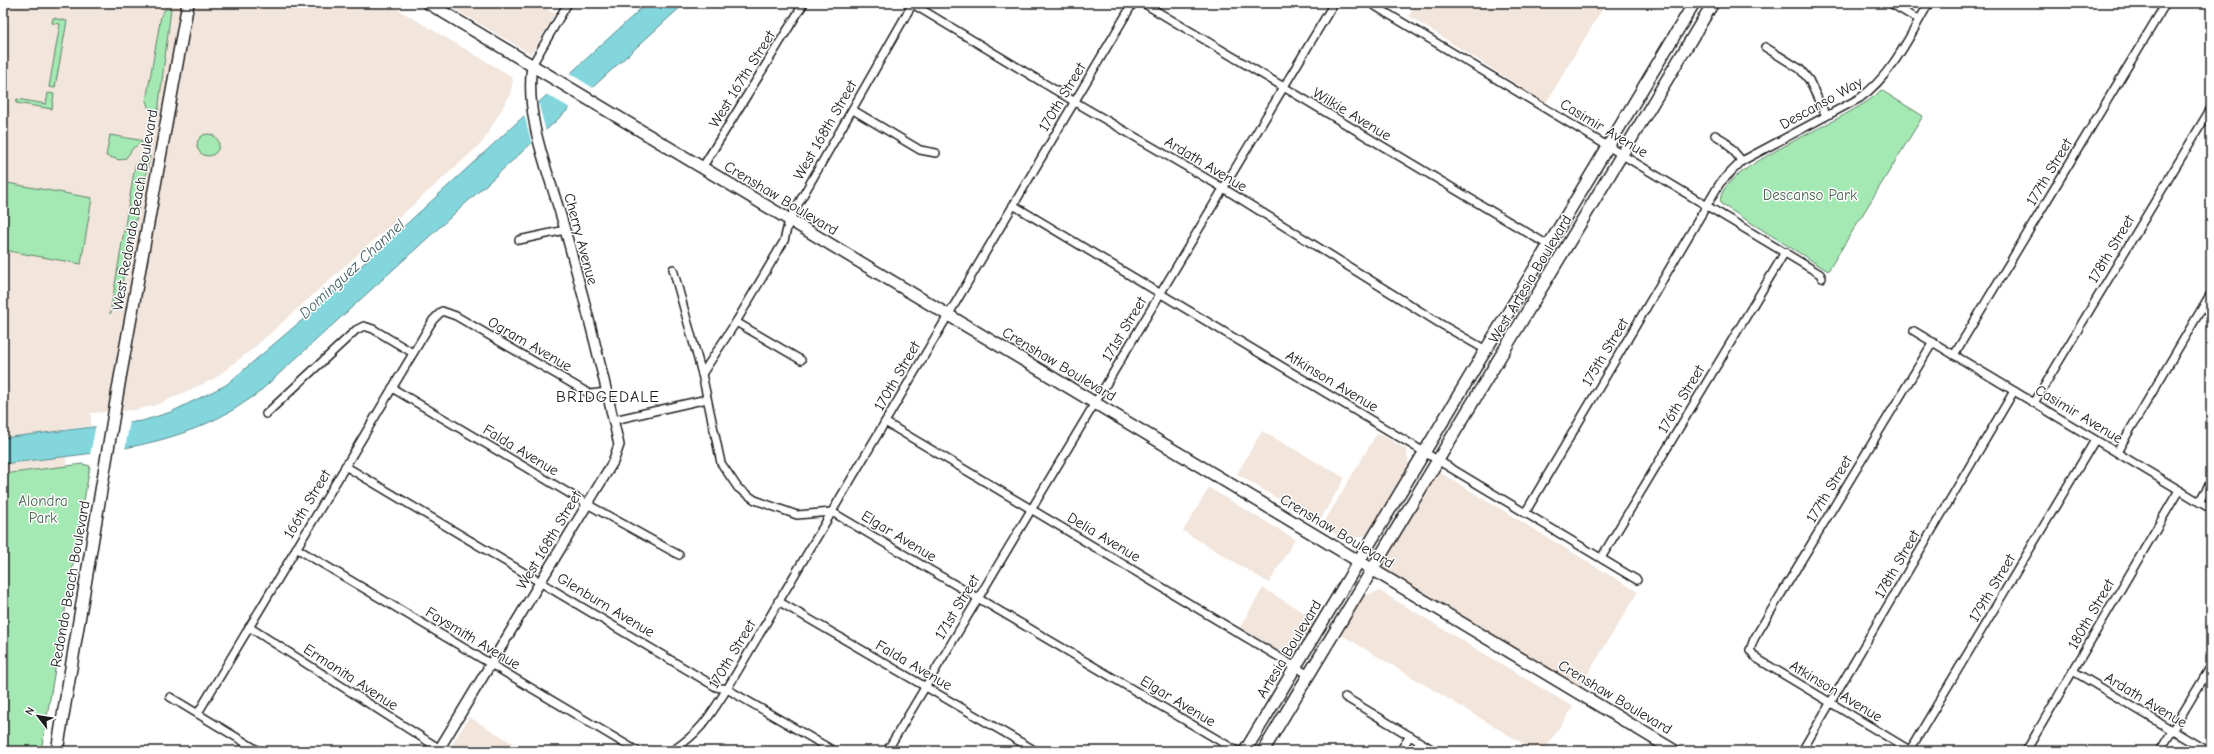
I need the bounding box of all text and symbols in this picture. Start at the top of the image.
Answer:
street label: West 167th Street [705,27,779,131]
street label: 170th Street [1034,59,1090,135]
street label: Descanso Way [1776,73,1866,133]
street label: West 168th Street [789,77,861,183]
street label: Wilkie Avenue [1309,83,1395,145]
street label: Casimir Avenue [1557,95,1651,161]
street label: West Redondo Beach Boulevard [108,108,162,312]
street label: Ardath Avenue [1162,132,1251,196]
street label: 177th Street [2022,135,2076,209]
street label: Crenshaw Boulevard [721,157,841,239]
park label: Descanso Park [1763,186,1858,204]
street label: Cherry Avenue [560,191,602,287]
street label: 178th Street [2084,211,2139,286]
street label: West Artesia Boulevard [1485,212,1575,346]
water label: Dominguez Channel [296,215,409,322]
street label: 171st Street [1098,293,1151,365]
street label: Ogram Avenue [485,313,576,376]
street label: 175th Street [1578,314,1633,389]
street label: Crenshaw Boulevard [999,323,1119,405]
street label: 170th Street [870,338,924,414]
street label: Atkinson Avenue [1282,346,1382,416]
street label: 176th Street [1654,361,1709,436]
street label: Casimir Avenue [2032,381,2126,447]
district label: BRIDGEDALE [556,388,660,406]
street label: Falda Avenue [480,420,563,480]
street label: 177th Street [1802,452,1856,526]
street label: 166th Street [279,466,335,542]
street label: West 168th Street [513,487,586,593]
street label: Crenshaw Boulevard [1277,490,1397,572]
park label: Alondra Park [18,492,68,527]
street label: Redondo Beach Boulevard [46,499,94,669]
street label: Elgar Avenue [858,506,940,566]
street label: Delia Avenue [1064,508,1144,566]
street label: 178th Street [1870,526,1924,601]
street label: 179th Street [1965,550,2020,625]
street label: Glenburn Avenue [554,569,658,641]
street label: 171st Street [931,571,984,643]
street label: 180th Street [2064,575,2119,652]
street label: Artesia Boulevard [1253,597,1325,701]
street label: Faysmith Avenue [422,603,524,674]
street label: 170th Street [704,616,760,692]
street label: Falda Avenue [873,636,956,694]
street label: Ermanita Avenue [300,640,402,715]
street label: Crenshaw Boulevard [1555,656,1675,738]
street label: Atkinson Avenue [1786,656,1886,726]
street label: Ardath Avenue [2102,668,2191,732]
street label: Elgar Avenue [1137,671,1219,731]
north arrow [18,696,58,736]
text: N [22,705,37,718]

